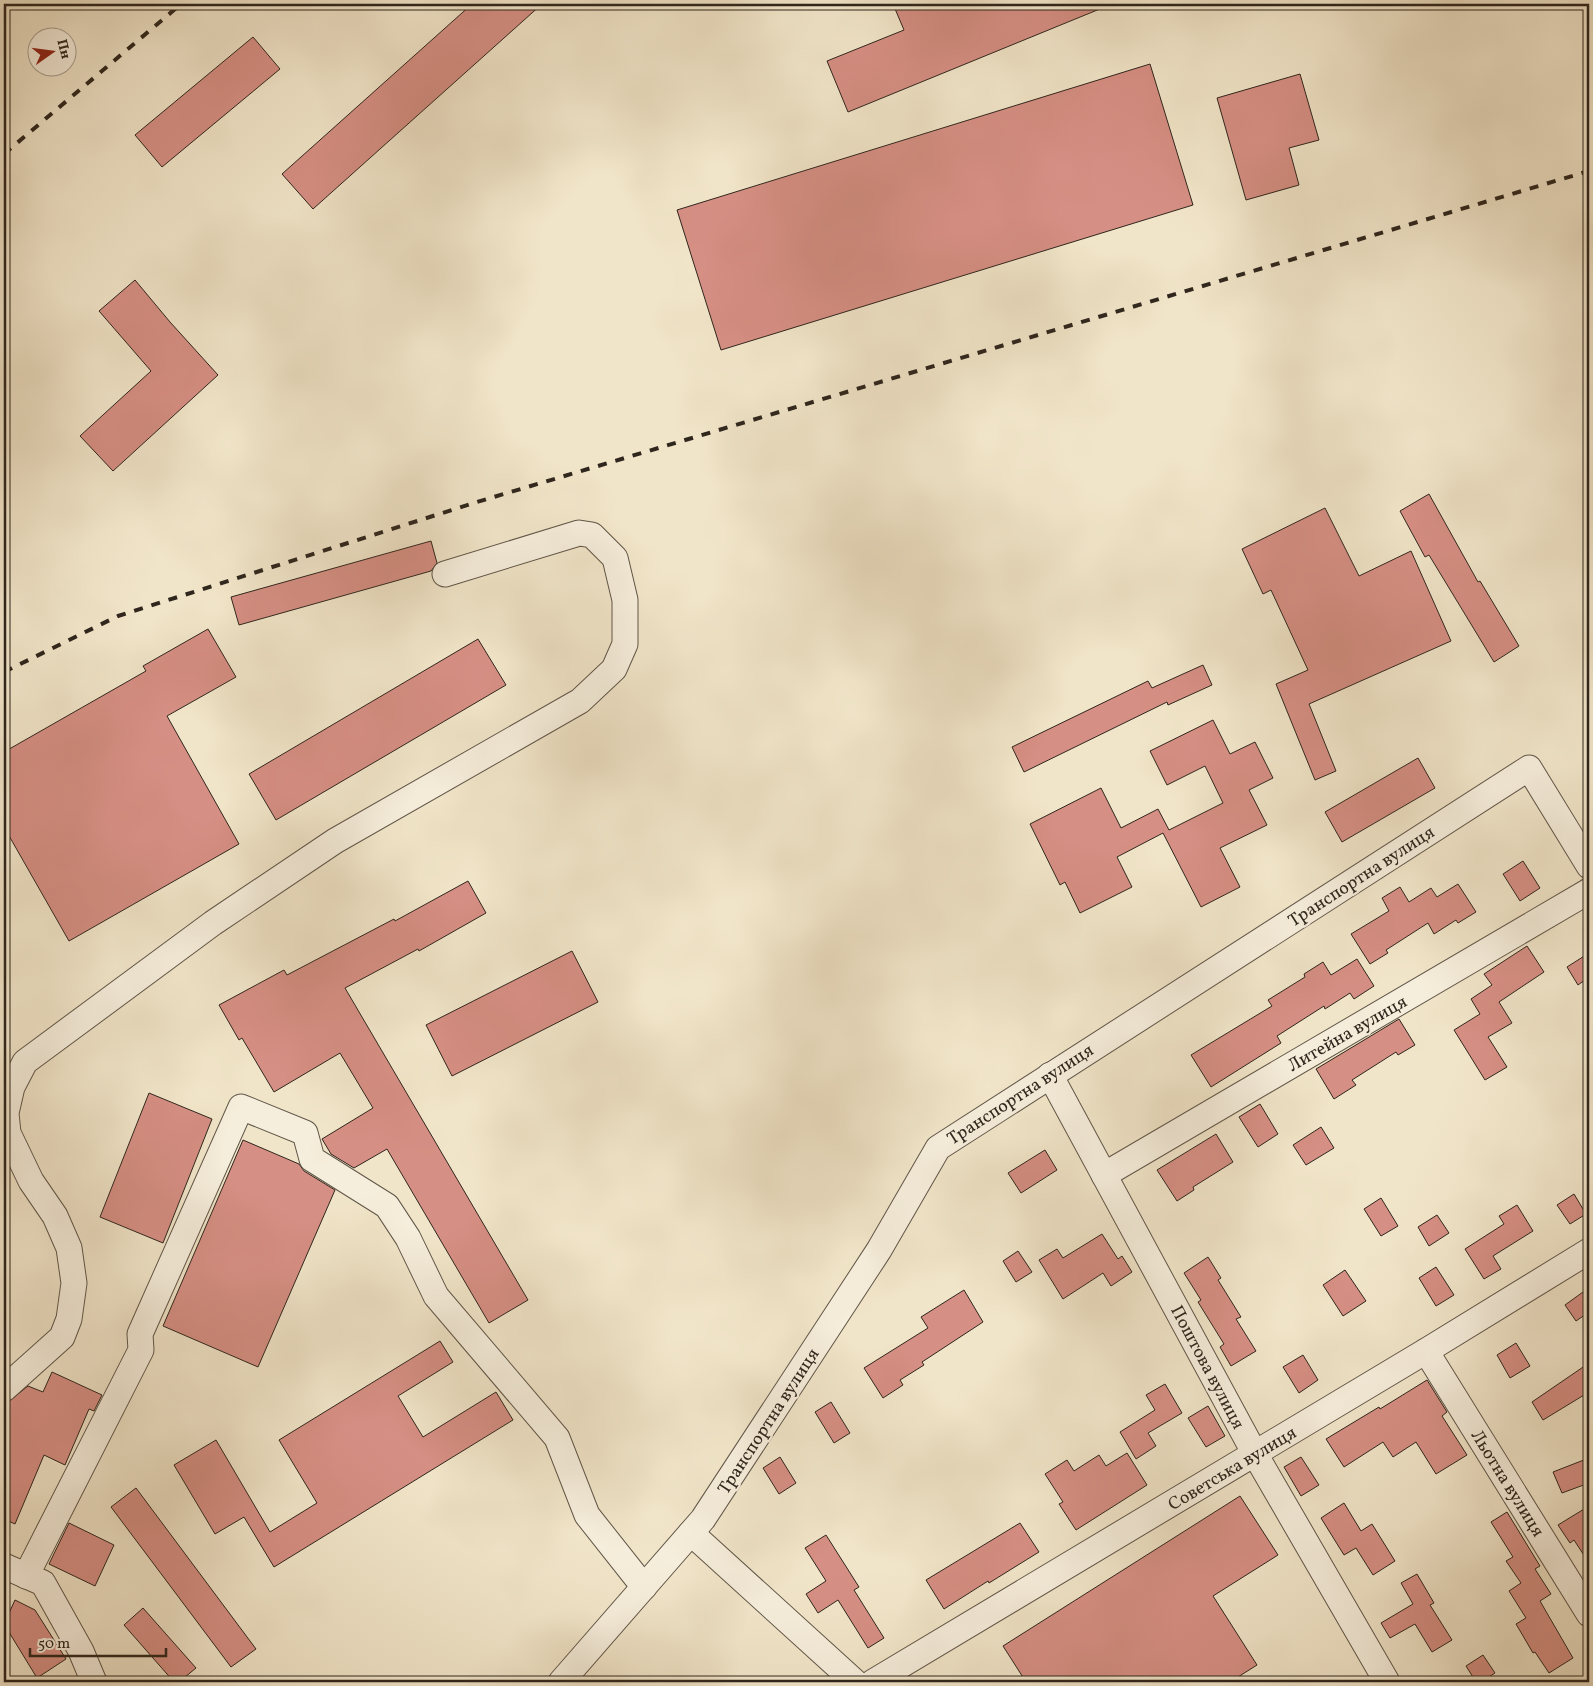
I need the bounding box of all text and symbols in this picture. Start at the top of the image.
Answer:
north arrow [28,28,78,78]
text: Пн [52,37,75,61]
street label: Транспортна вулиця [1284,821,1440,934]
street label: Литейна вулиця [1283,990,1412,1079]
street label: Транспортна вулиця [943,1039,1099,1152]
street label: Поштова вулиця [1163,1301,1250,1434]
street label: Транспортна вулиця [713,1344,826,1500]
street label: Советська вулиця [1164,1421,1302,1518]
street label: Льотна вулиця [1464,1425,1550,1542]
scale bar [30,1626,166,1658]
text: 50 m [38,1634,70,1655]

